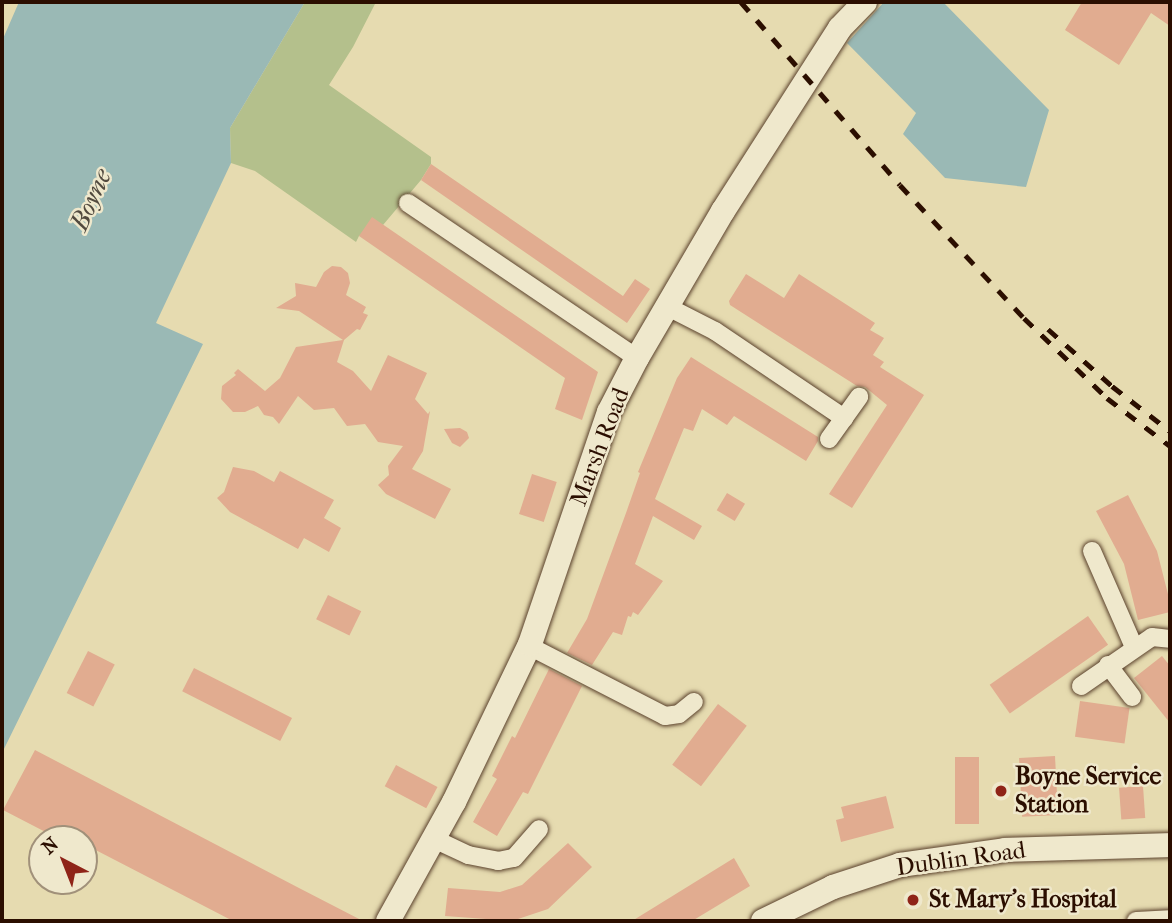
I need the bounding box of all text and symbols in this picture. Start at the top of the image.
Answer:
water label: Boyne [64,164,118,236]
street label: Marsh Road [564,384,636,510]
place label: Boyne Service Station [1015,763,1161,819]
marker: Boyne Service Station [993,783,1009,799]
north arrow [28,825,98,895]
text: N [38,833,63,859]
street label: Dublin Road [894,836,1028,882]
place label: St Mary's Hospital [929,886,1117,914]
marker: St Mary's Hospital [903,890,923,910]

